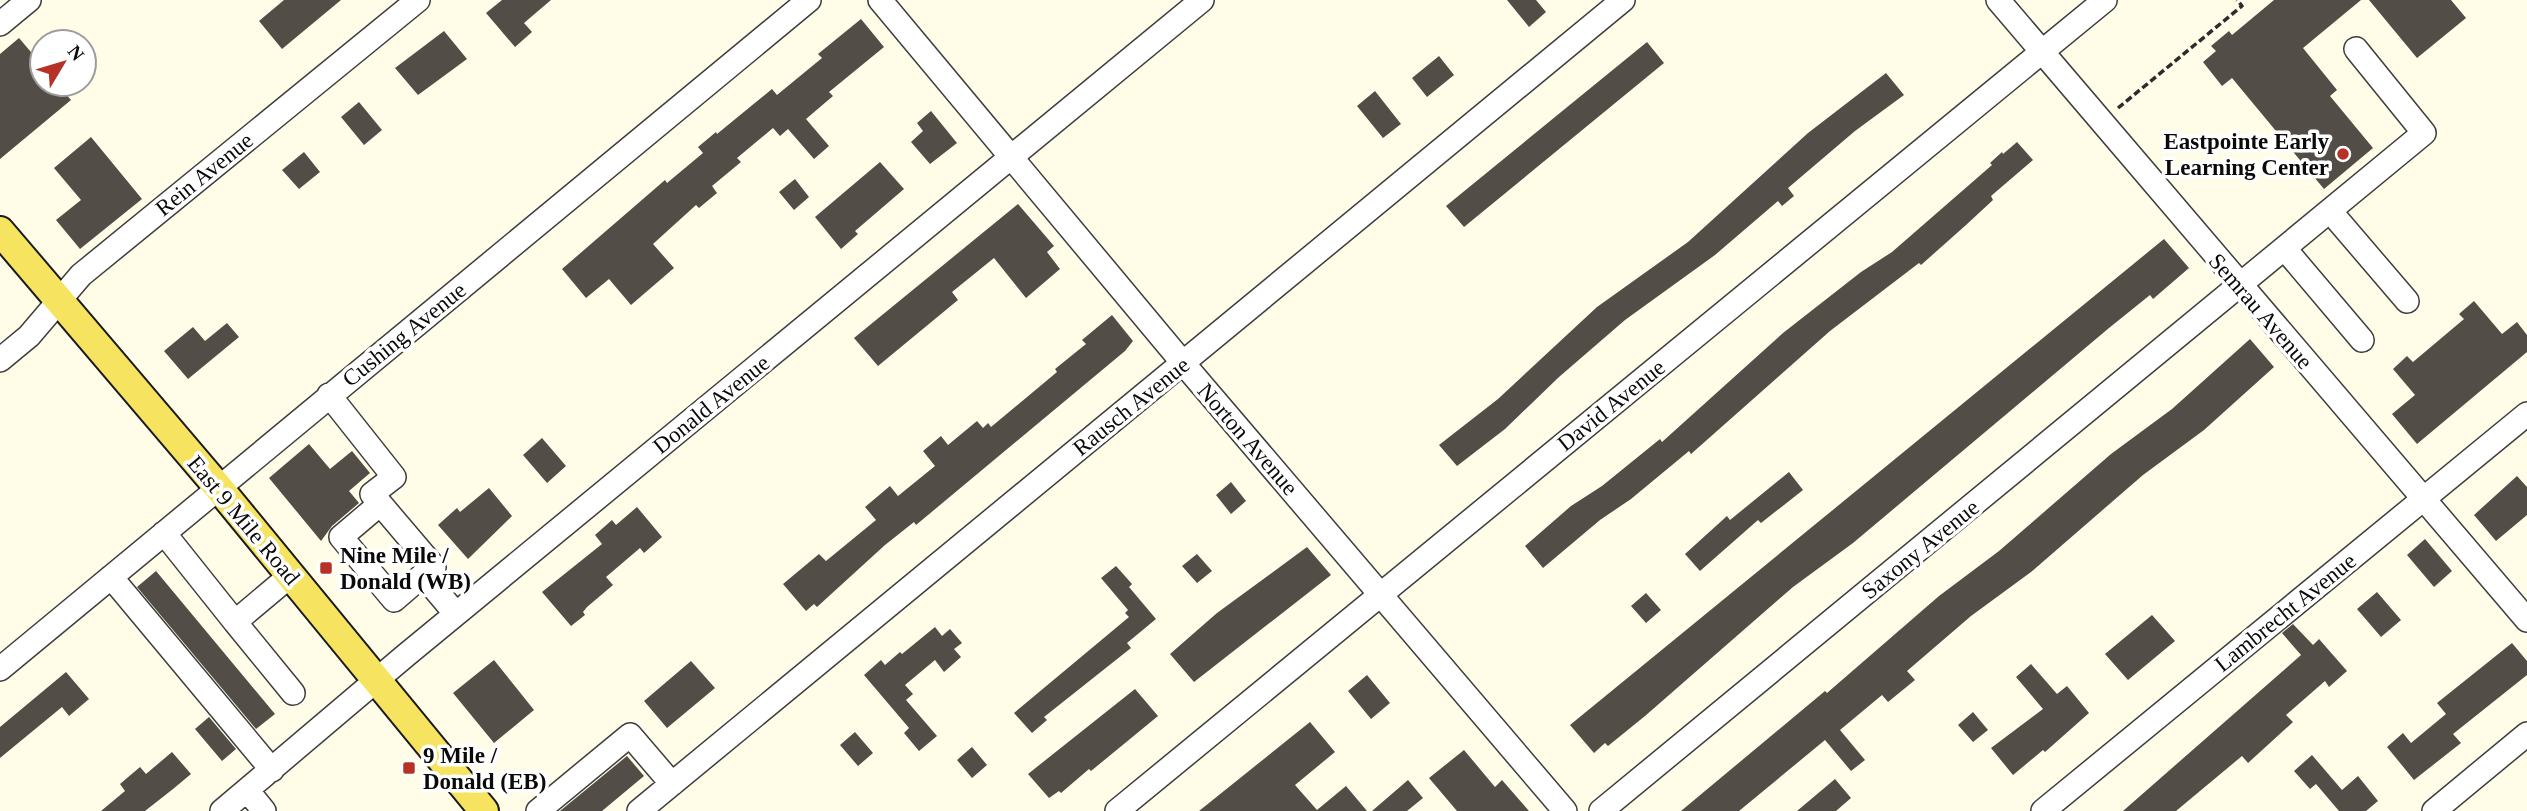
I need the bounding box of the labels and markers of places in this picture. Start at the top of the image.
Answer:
place label: Eastpointe Early Learning Center [2164,129,2329,180]
marker: Eastpointe Early Learning Center [2335,146,2351,162]
place label: Nine Mile / Donald (WB) [340,543,471,594]
marker: Nine Mile / Donald (WB) [318,560,334,576]
place label: 9 Mile / Donald (EB) [423,743,546,794]
marker: 9 Mile / Donald (EB) [401,760,417,776]

